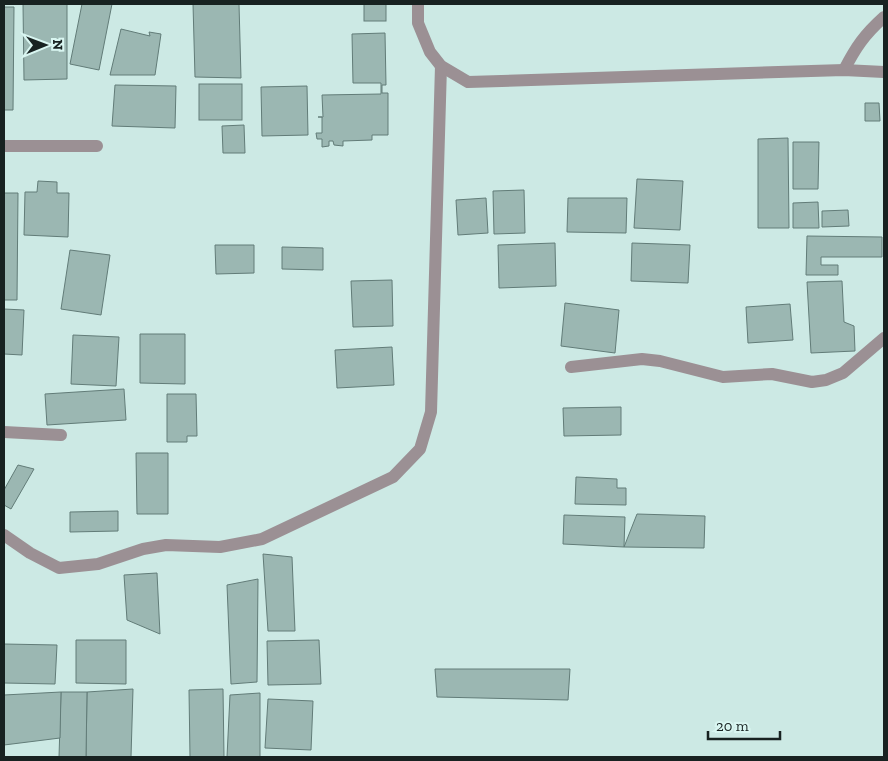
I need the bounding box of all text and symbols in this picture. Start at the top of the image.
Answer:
north arrow [20,20,70,70]
text: N [49,39,66,51]
scale bar [708,708,780,740]
text: 20 m [716,717,749,735]

